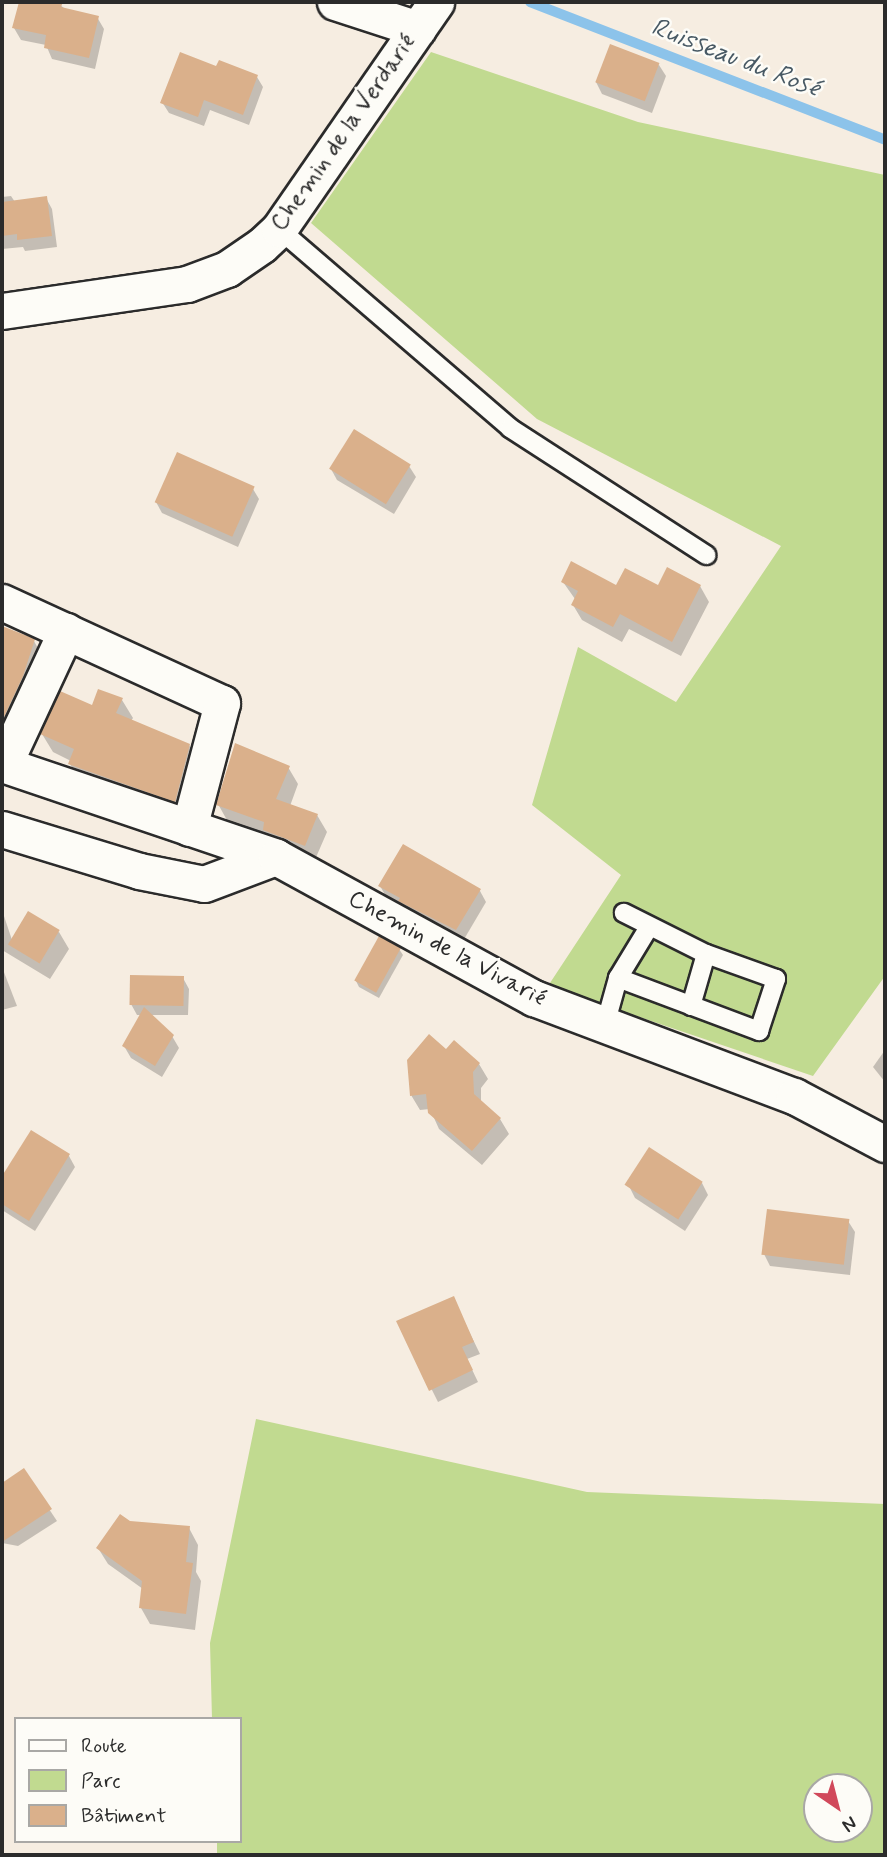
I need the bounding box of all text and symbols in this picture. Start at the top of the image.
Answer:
water label: Ruisseau du Rosé [647,13,823,105]
street label: Chemin de la Verdarié [266,30,422,236]
street label: Chemin de la Vivarié [344,885,550,1013]
legend [14,1717,242,1843]
text: Route [81,1732,127,1760]
text: Parc [81,1767,121,1795]
north arrow [803,1773,873,1843]
text: Bâtiment [81,1802,166,1830]
text: N [837,1810,862,1838]

